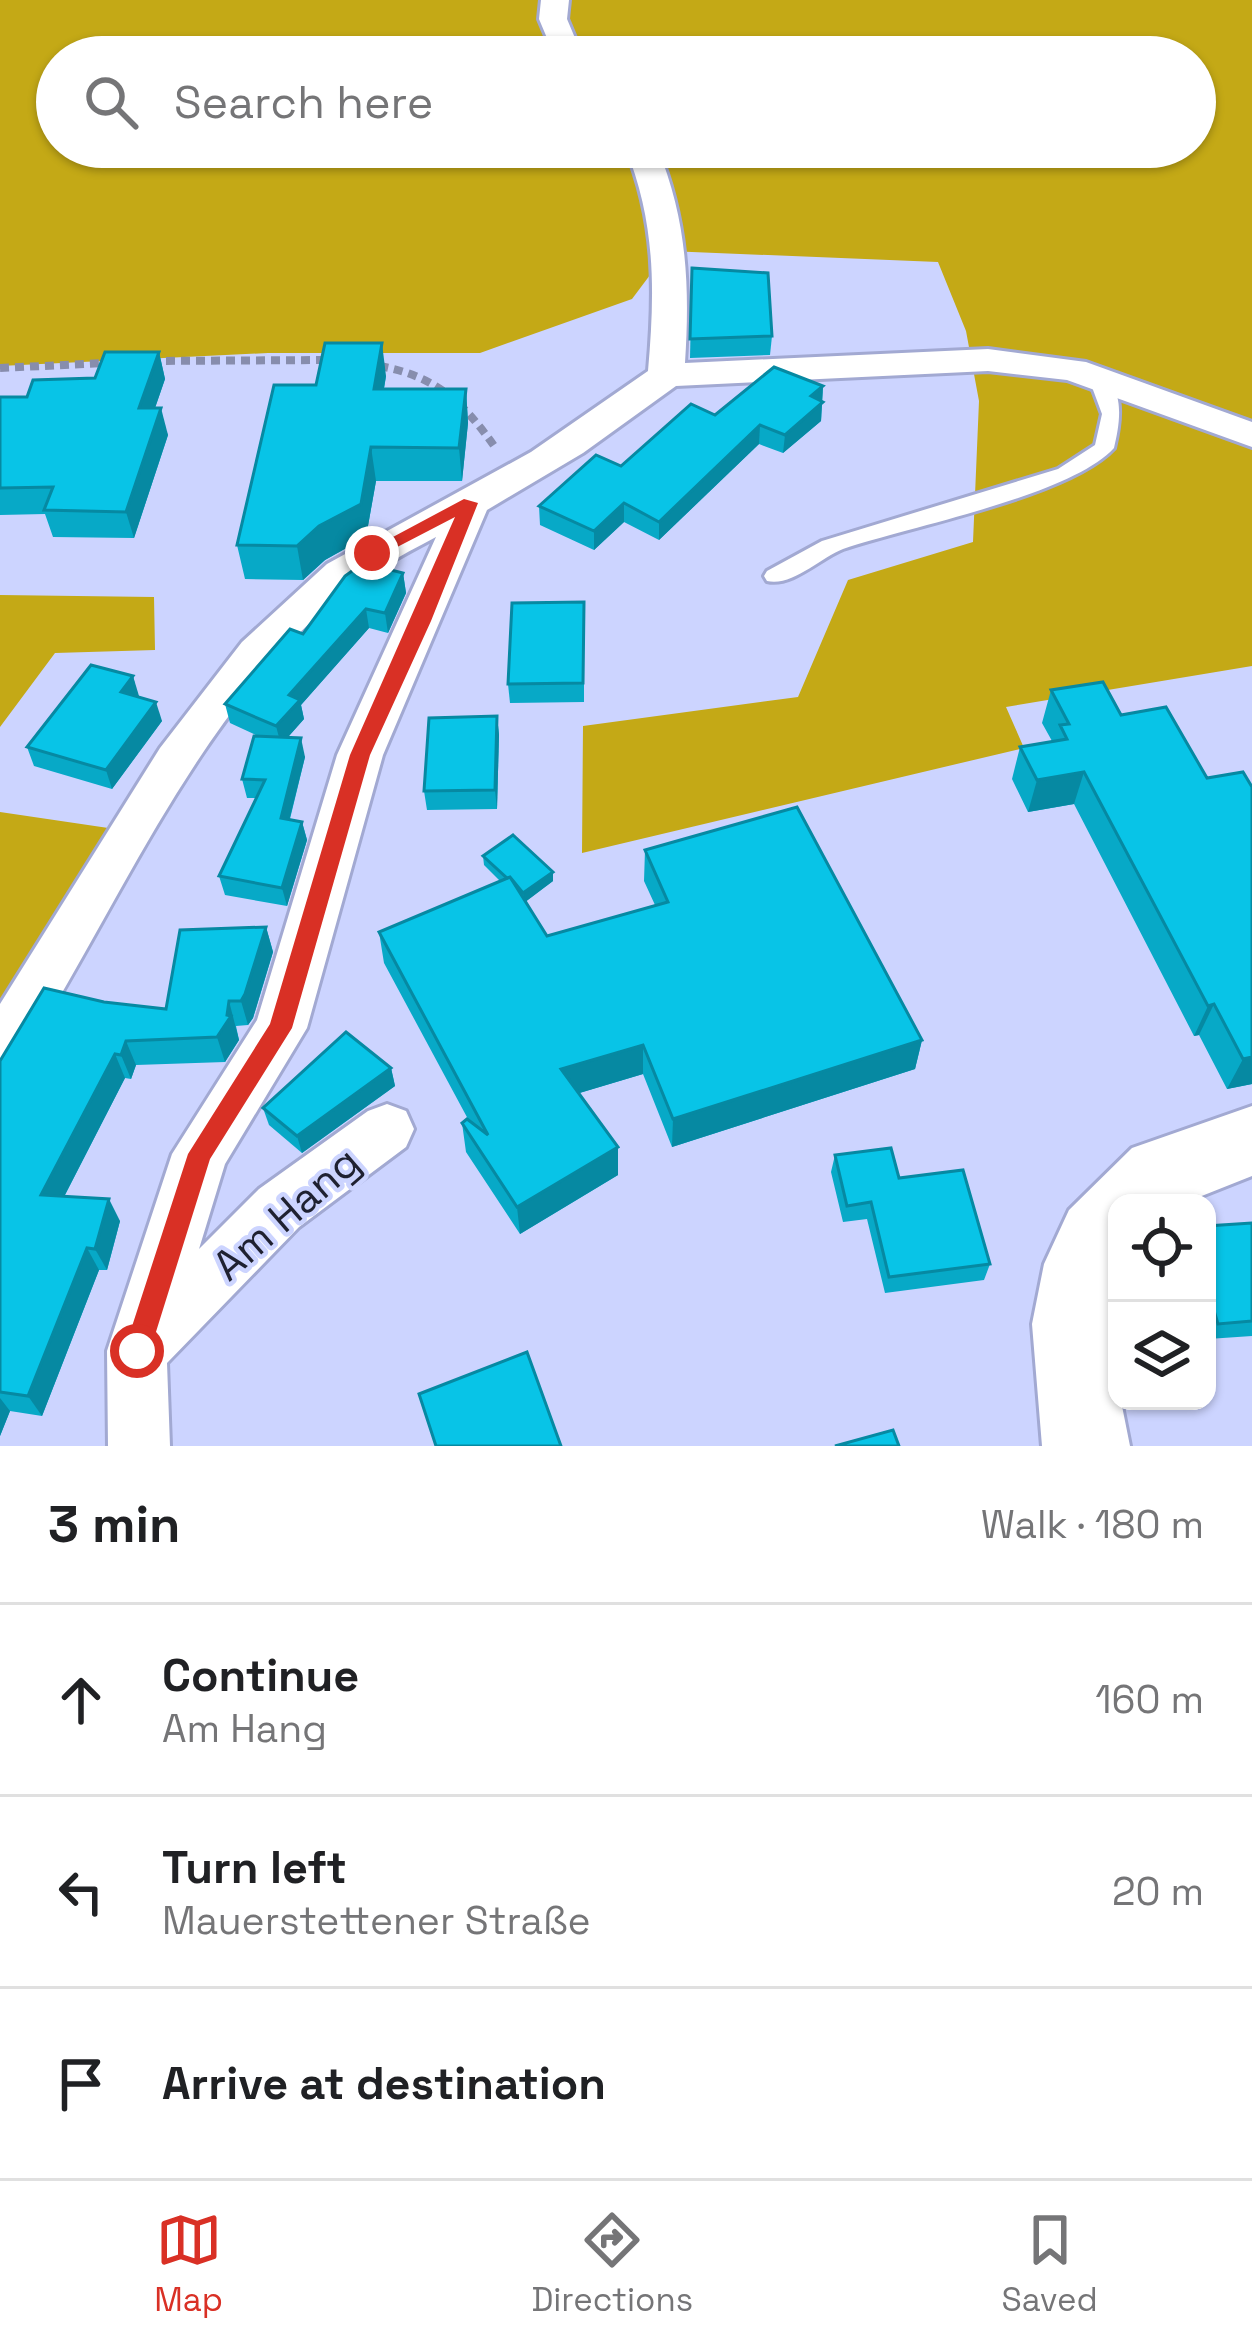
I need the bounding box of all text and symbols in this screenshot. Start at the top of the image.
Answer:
search box [36,36,1216,168]
icon: search [78,69,144,135]
text: Search here [174,74,433,131]
route end [345,526,399,580]
street label: Am Hang [202,1135,371,1292]
map controls [1108,1194,1216,1410]
button: locate [1108,1194,1216,1302]
button: layers [1108,1302,1216,1410]
route start [110,1324,164,1378]
text: 3 min [48,1492,181,1557]
text: Walk · 180 m [981,1500,1204,1549]
text: Continue [162,1647,359,1704]
icon: ahead [48,1667,114,1733]
text: 160 m [1095,1675,1204,1724]
text: Am Hang [162,1704,327,1753]
text: Turn left [162,1839,347,1896]
icon: left [48,1859,114,1925]
text: 20 m [1112,1867,1204,1916]
text: Mauerstettener Straße [162,1896,591,1945]
icon: arrive [48,2051,114,2117]
text: Arrive at destination [162,2055,606,2112]
tab: Map [154,2207,223,2321]
tab: Directions [531,2207,693,2321]
tab: Saved [1002,2207,1098,2321]

